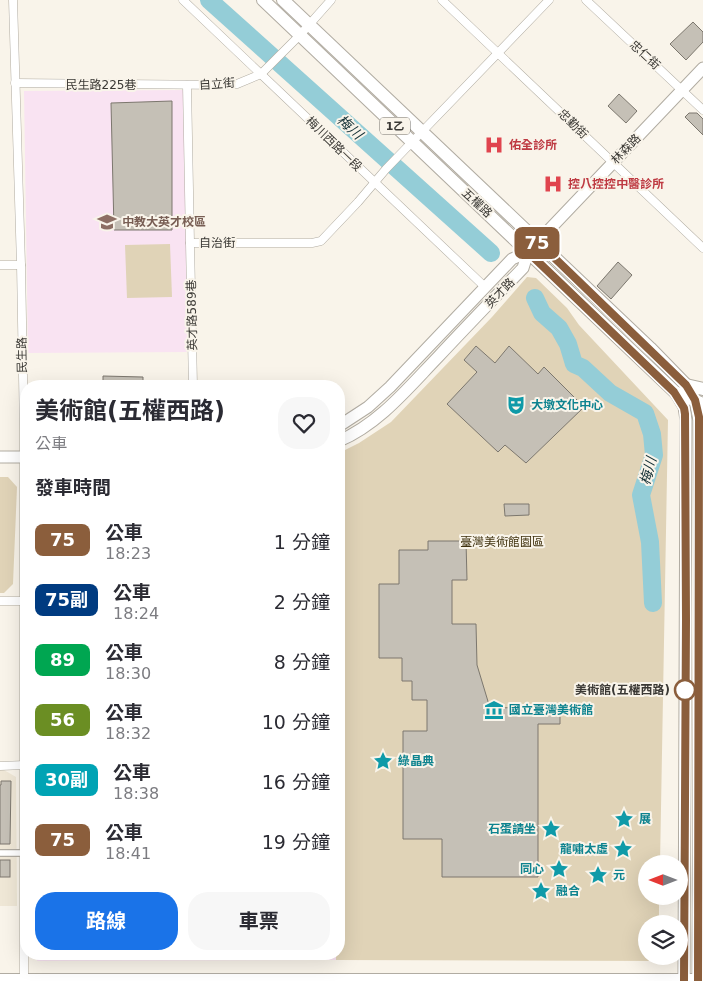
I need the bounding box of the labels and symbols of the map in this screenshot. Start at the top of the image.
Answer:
street label: 忠仁街 [627,38,663,72]
street label: 自立街 [199,76,235,92]
street label: 民生路225巷 [66,78,136,92]
street label: 忠勤街 [555,106,591,142]
water label: 梅川 [334,112,367,144]
street label: 梅川西路一段 [303,114,365,174]
road number: 1乙 [380,118,410,134]
street label: 林森路 [608,131,644,167]
hospital icon: 佑全診所 [483,134,505,156]
place label: 佑全診所 [509,138,557,152]
hospital icon: 控八控控中醫診所 [542,173,564,195]
place label: 控八控控中醫診所 [568,177,664,191]
street label: 五權路 [459,186,495,220]
school or university icon: 中教大英才校區 [96,211,118,233]
place label: 中教大英才校區 [122,215,206,229]
line badge: 75 [514,227,560,259]
street label: 自治街 [199,236,235,250]
street label: 英才路 [482,275,518,311]
street label: 英才路589巷 [184,279,200,351]
street label: 民生路 [15,337,29,373]
theatre icon: 大墩文化中心 [505,394,527,416]
place label: 大墩文化中心 [531,398,603,412]
water label: 梅川 [637,453,660,487]
park label: 臺灣美術館園區 [460,535,544,549]
marker: 美術館(五權西路) [674,679,696,701]
place label: 美術館(五權西路) [575,683,670,697]
museum icon: 國立臺灣美術館 [483,699,505,721]
place label: 國立臺灣美術館 [509,703,593,717]
place icon: 綠晶典 [372,750,394,772]
place label: 綠晶典 [398,754,434,768]
place icon: 展 [613,808,635,830]
place label: 展 [639,812,651,826]
place icon: 石蛋請坐 [540,818,562,840]
place label: 石蛋請坐 [488,822,536,836]
place icon: 龍嘯太虛 [612,838,634,860]
place label: 龍嘯太虛 [560,842,608,856]
north arrow [638,855,688,905]
place icon: 同心 [548,858,570,880]
place label: 同心 [520,862,544,876]
place icon: 元 [587,864,609,886]
place label: 元 [613,868,625,882]
place icon: 融合 [530,880,552,902]
place label: 融合 [556,884,580,898]

